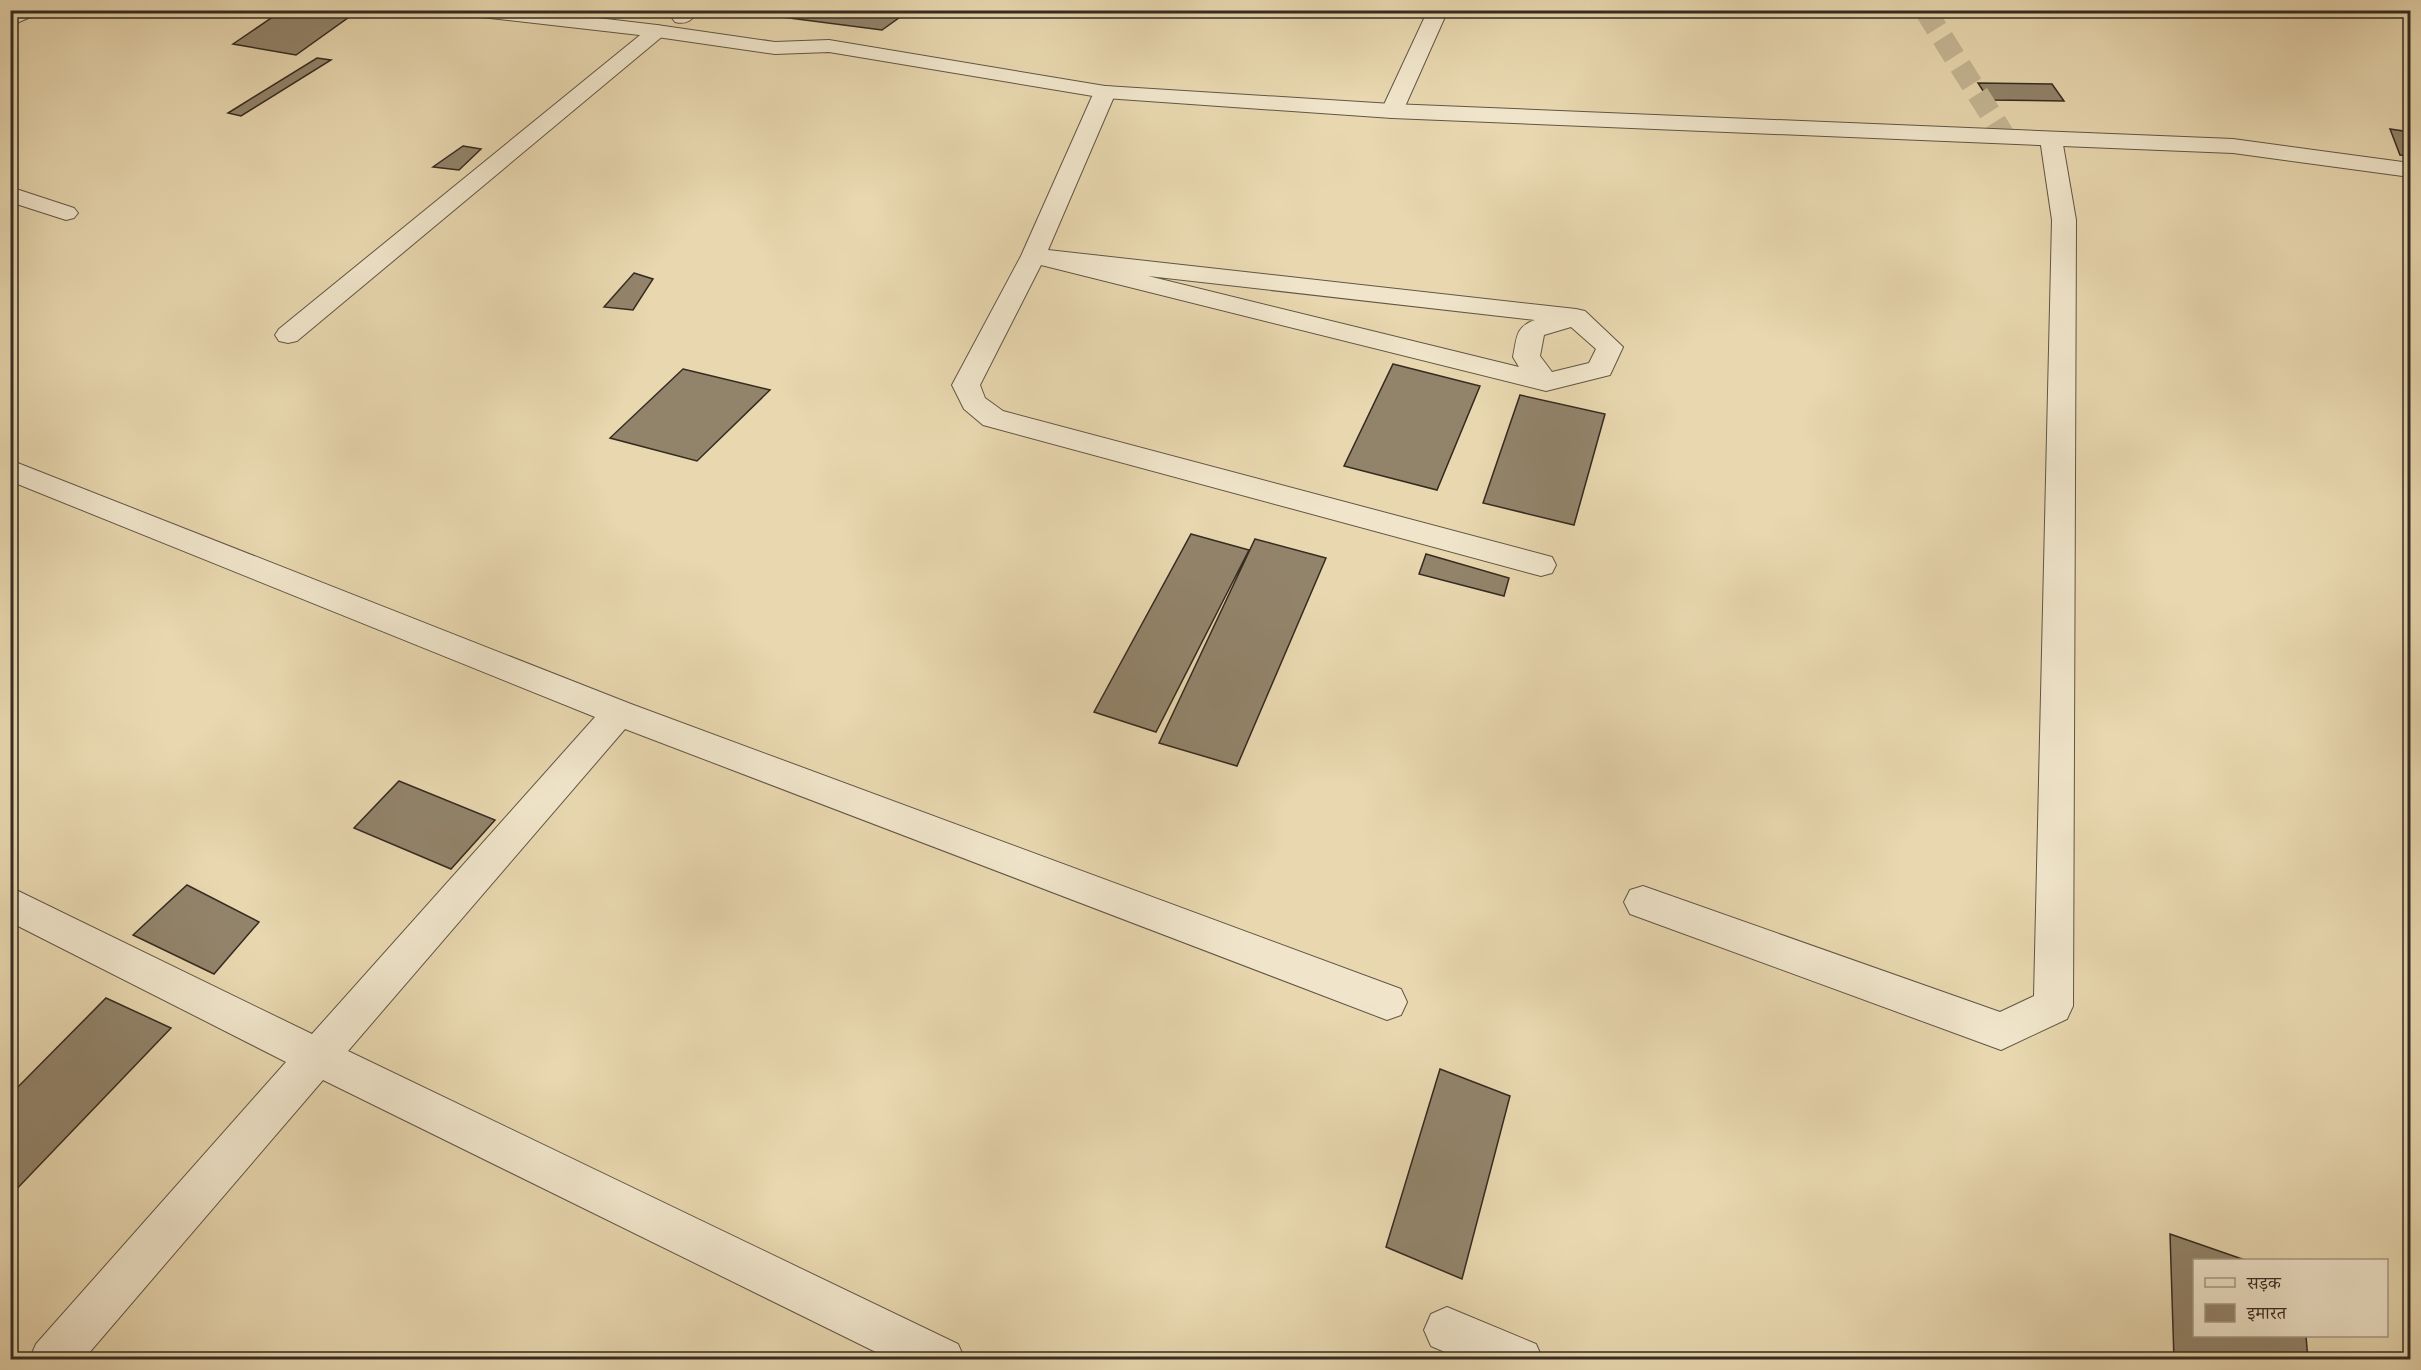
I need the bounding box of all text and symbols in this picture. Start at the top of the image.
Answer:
legend [2193,1259,2388,1337]
text: सड़क [2246,1272,2282,1294]
text: इमारत [2246,1302,2287,1324]

